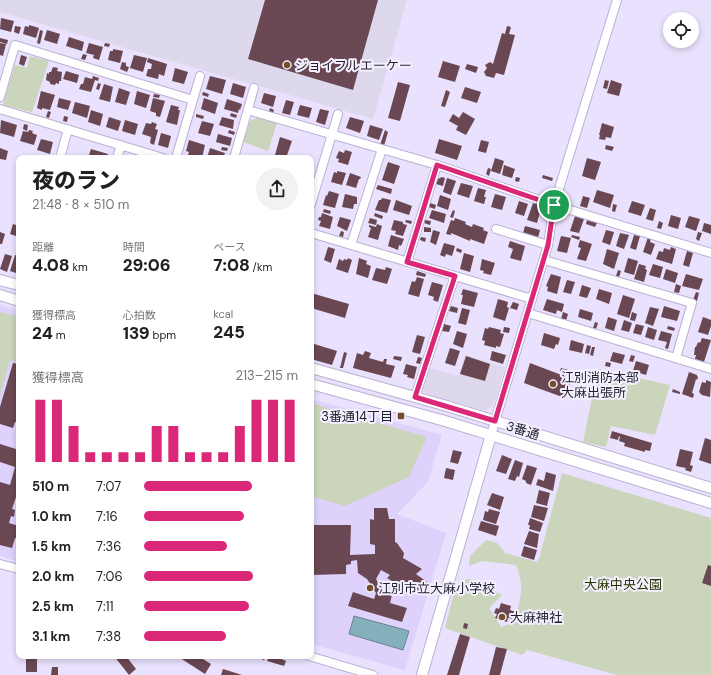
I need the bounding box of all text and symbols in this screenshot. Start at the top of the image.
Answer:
map controls [663,12,699,48]
button: locate [663,12,699,48]
place label: ジョイフルエーケー [295,57,412,74]
marker: ジョイフルエーケー [282,60,292,70]
text: 夜のラン [32,166,120,195]
button: share [256,168,298,210]
pin [537,188,571,222]
icon: arrive [543,194,565,216]
text: 21:48 · 8 × 510 m [32,196,129,213]
text: 距離 [32,240,54,254]
text: 時間 [123,240,145,254]
text: ペース [213,240,246,254]
text: 4.08 [32,254,70,276]
text: 29:06 [123,254,170,276]
text: 7:08 [213,254,250,276]
text: km [70,260,88,274]
text: /km [250,260,272,274]
text: kcal [213,307,233,321]
text: 獲得標高 [32,308,76,322]
text: 心拍数 [123,308,156,322]
text: 245 [213,321,245,343]
text: 24 [32,322,53,344]
text: 139 [123,322,150,344]
text: m [53,328,66,342]
text: bpm [150,328,176,342]
text: 213–215 m [236,367,298,384]
text: 獲得標高 [32,369,84,386]
place label: 江別消防本部 大麻出張所 [561,369,639,401]
marker: 江別消防本部 大麻出張所 [548,379,558,389]
place label: 3番通14丁目 [321,408,393,425]
marker: 3番通14丁目 [396,411,406,421]
street label: 3番通 [504,417,541,444]
text: 510 m [32,478,69,495]
text: 7:07 [96,478,121,495]
text: 1.0 km [32,508,71,525]
text: 7:16 [96,508,118,525]
text: 1.5 km [32,538,71,555]
text: 7:36 [96,538,121,555]
text: 2.0 km [32,568,74,585]
text: 7:06 [96,568,123,585]
park label: 大麻中央公園 [584,576,662,593]
place label: 江別市立大麻小学校 [378,580,495,597]
marker: 江別市立大麻小学校 [365,583,375,593]
text: 2.5 km [32,598,74,615]
text: 7:11 [96,598,114,615]
place label: 大麻神社 [510,609,562,626]
marker: 大麻神社 [497,612,507,622]
text: 3.1 km [32,628,70,645]
text: 7:38 [96,628,121,645]

